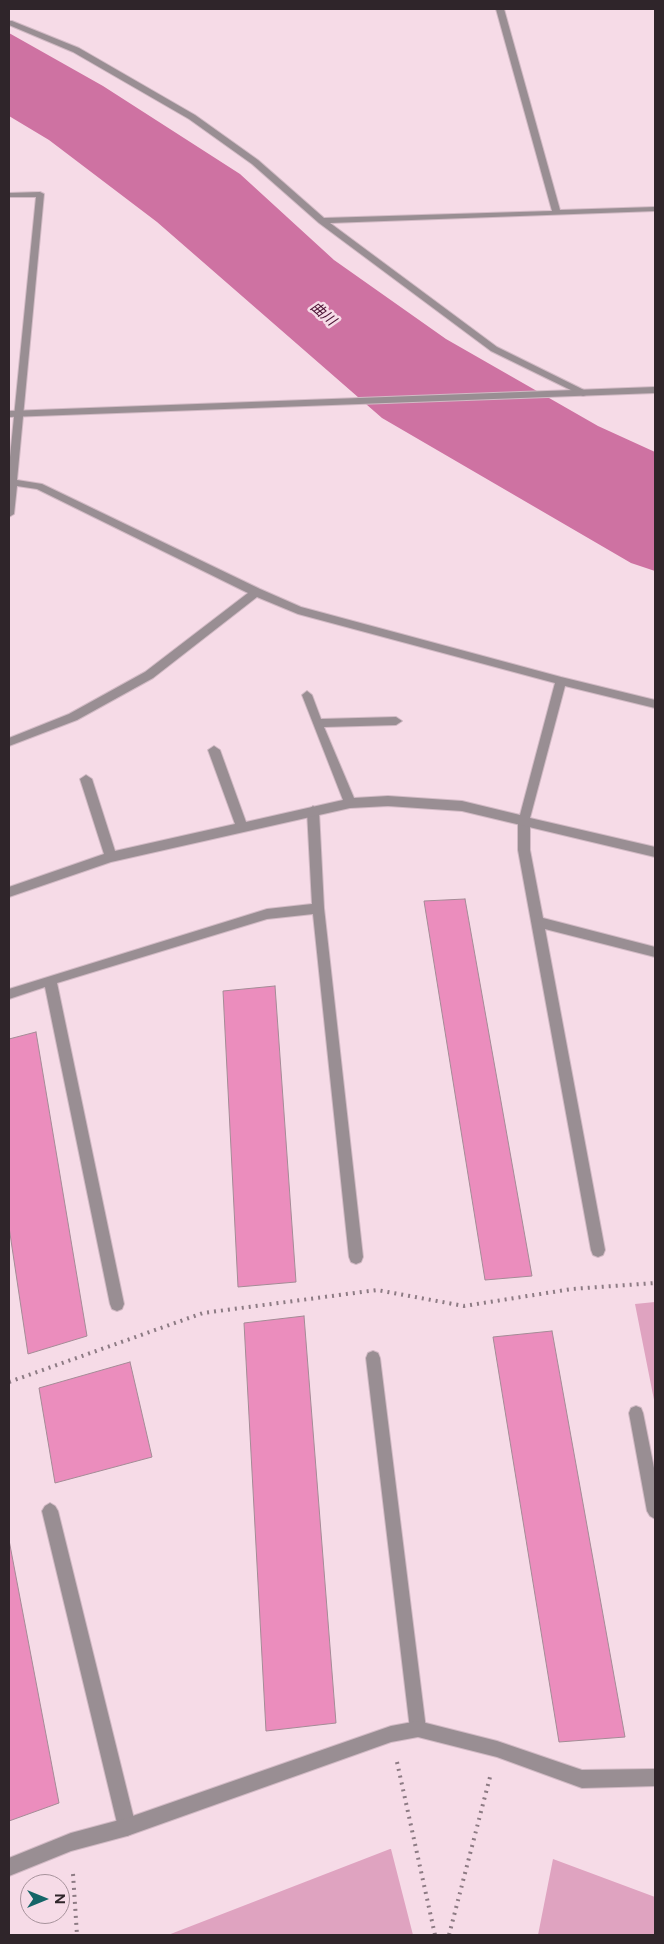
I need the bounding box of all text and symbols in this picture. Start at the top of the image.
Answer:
water label: 曲川 [307,298,339,330]
north arrow [20,1874,70,1924]
text: N [51,1894,68,1904]

